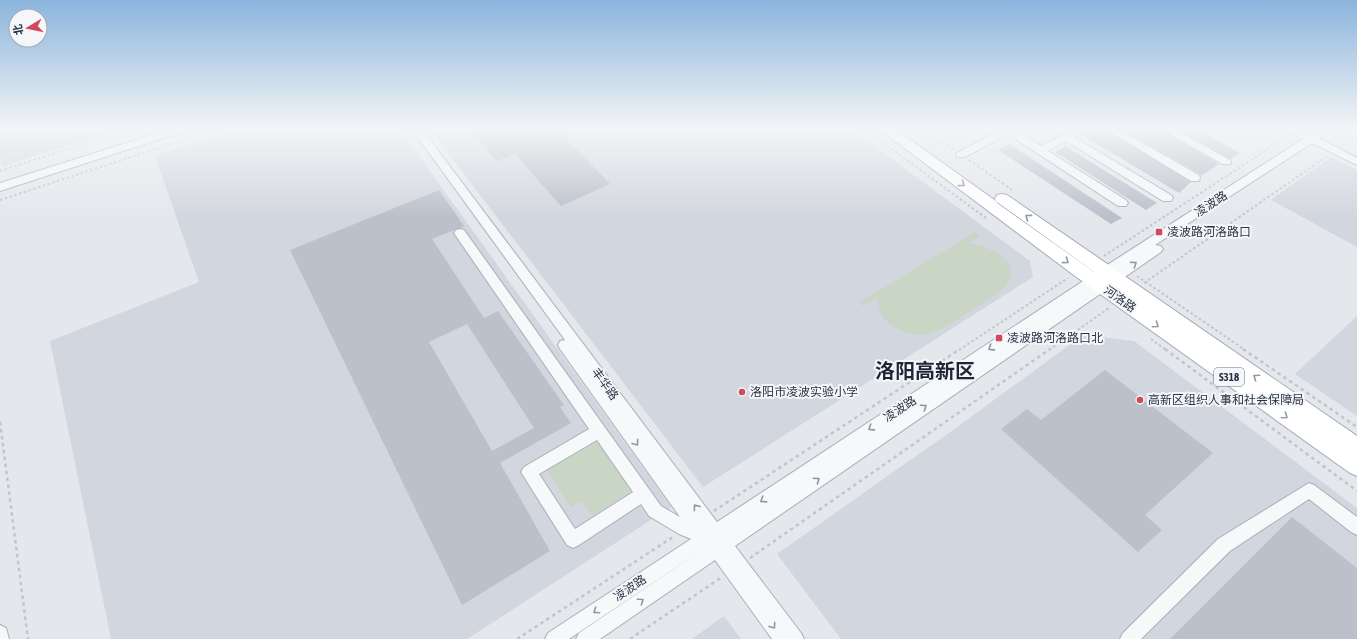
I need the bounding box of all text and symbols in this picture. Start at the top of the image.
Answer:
north arrow [8,8,48,48]
text: 北 [11,23,25,36]
one-way arrow [957,179,964,186]
street label: 凌波路 [1192,188,1230,220]
one-way arrow [1025,215,1032,222]
place label: 凌波路河洛路口 [1167,225,1251,239]
marker: 凌波路河洛路口 [1154,227,1164,237]
one-way arrow [1062,256,1069,263]
one-way arrow [1130,261,1137,269]
street label: 河洛路 [1101,283,1139,315]
one-way arrow [1152,320,1159,327]
place label: 凌波路河洛路口北 [1007,331,1103,345]
marker: 凌波路河洛路口北 [994,333,1004,343]
one-way arrow [988,344,995,351]
district label: 洛阳高新区 [875,359,975,382]
street label: 丰华路 [589,365,621,403]
road number: S318 [1214,368,1244,386]
one-way arrow [1253,374,1260,382]
place label: 洛阳市凌波实验小学 [750,385,858,399]
marker: 洛阳市凌波实验小学 [737,387,747,397]
street label: 凌波路 [881,393,919,425]
place label: 高新区组织人事和社会保障局 [1148,393,1304,407]
marker: 高新区组织人事和社会保障局 [1135,395,1145,405]
one-way arrow [920,405,927,412]
one-way arrow [1281,411,1288,419]
one-way arrow [868,423,875,431]
one-way arrow [631,439,639,446]
one-way arrow [813,477,820,485]
one-way arrow [760,495,767,502]
one-way arrow [694,505,701,512]
street label: 凌波路 [611,572,649,604]
one-way arrow [636,599,643,606]
one-way arrow [594,606,601,613]
one-way arrow [768,621,775,628]

